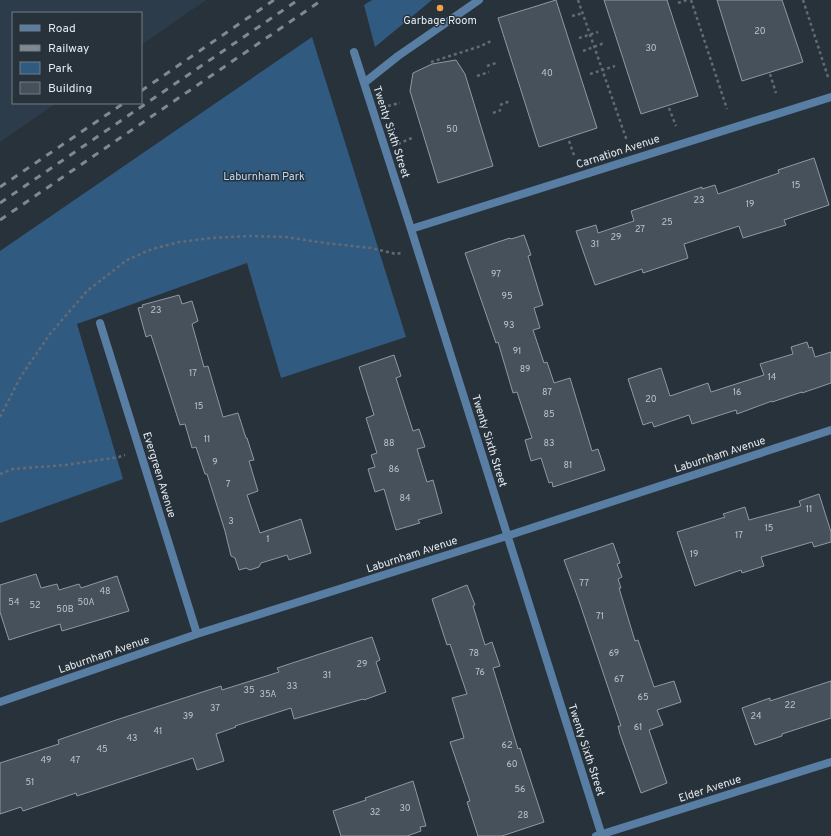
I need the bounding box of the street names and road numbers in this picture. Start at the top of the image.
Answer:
street label: Twenty Sixth Street [369,84,413,180]
street label: Carnation Avenue [574,132,662,172]
street label: Twenty Sixth Street [468,393,510,489]
street label: Evergreen Avenue [139,430,179,520]
street label: Laburnham Avenue [673,434,768,476]
street label: Laburnham Avenue [365,534,460,576]
street label: Laburnham Avenue [57,633,151,677]
street label: Twenty Sixth Street [564,702,608,798]
street label: Elder Avenue [677,772,743,806]

